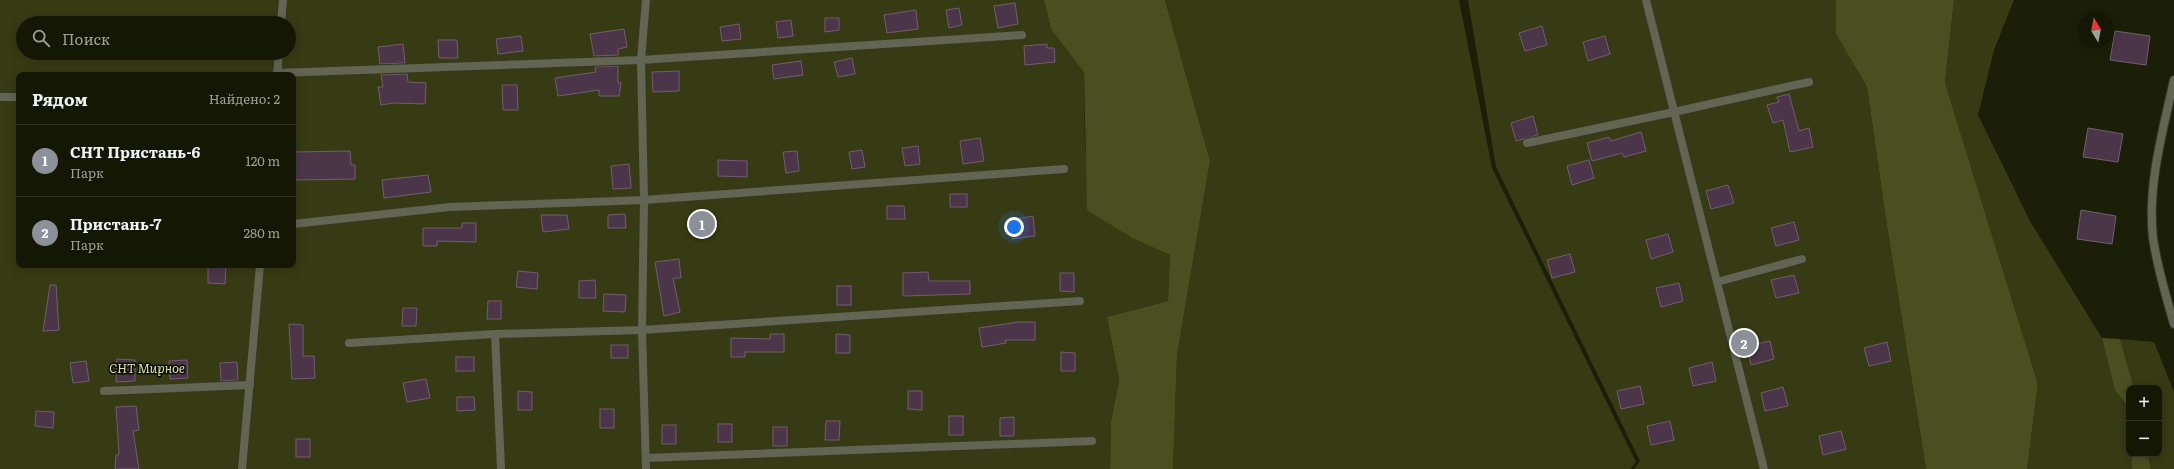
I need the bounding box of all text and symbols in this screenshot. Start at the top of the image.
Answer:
north arrow [2078,12,2114,48]
search box [16,16,296,60]
icon: search [30,27,52,49]
text: Поиск [62,27,110,50]
text: Рядом [32,86,88,111]
text: Найдено: 2 [209,89,280,108]
text: СНТ Пристань-6 [70,140,200,163]
text: 1 [42,151,48,170]
text: 120 m [245,151,280,170]
text: Парк [70,163,104,182]
pin: 1 [689,209,715,239]
text: Пристань-7 [70,212,161,235]
your location [1004,217,1024,237]
text: 2 [42,223,48,242]
text: 280 m [244,223,280,242]
text: Парк [70,235,104,254]
pin: 2 [1731,328,1757,358]
park label: СНТ Мирное [109,358,185,377]
map controls [2126,385,2162,457]
button: + [2126,385,2162,421]
button: − [2126,421,2162,457]

